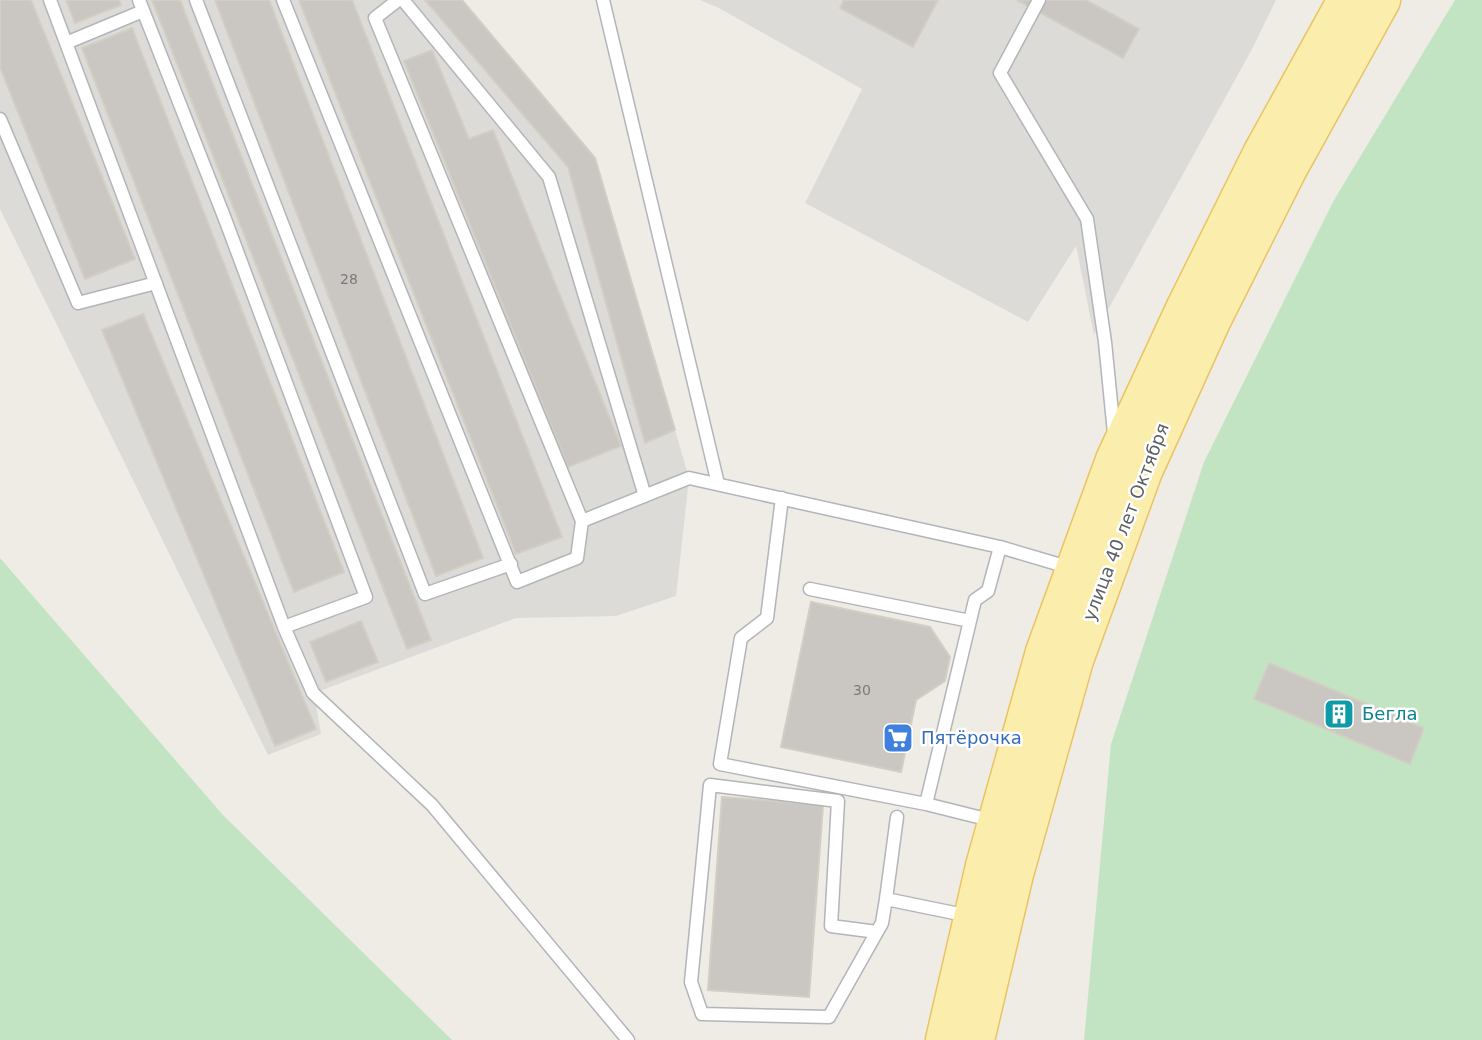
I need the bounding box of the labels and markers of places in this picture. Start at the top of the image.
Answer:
building icon: Бегла [1322,697,1356,731]
place label: Бегла [1362,703,1417,724]
supermarket icon: Пятёрочка [881,721,915,755]
place label: Пятёрочка [921,727,1022,748]

